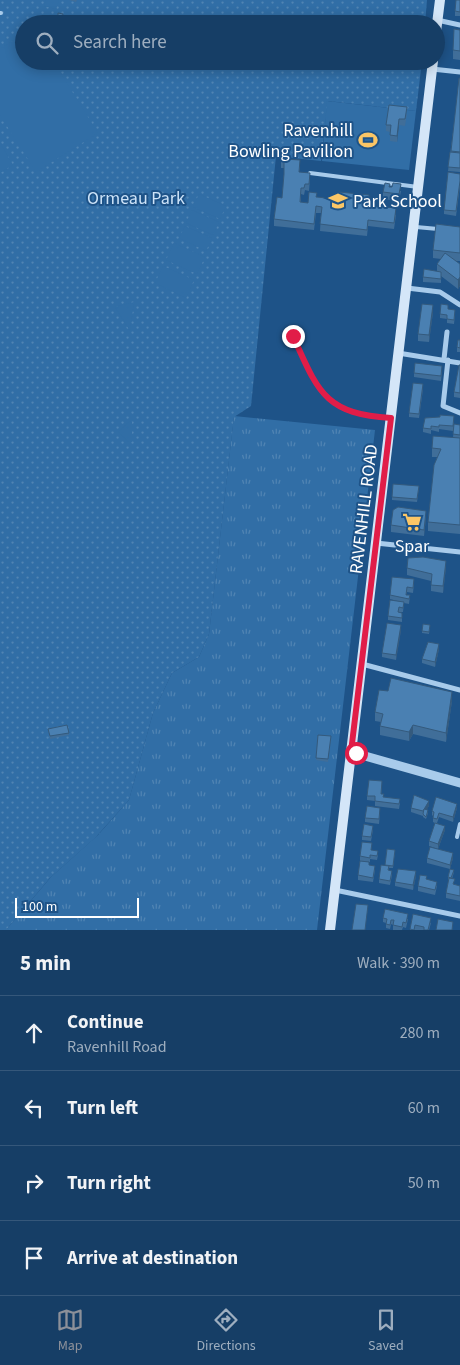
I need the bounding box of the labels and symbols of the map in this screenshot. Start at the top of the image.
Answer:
place label: Ravenhill Bowling Pavilion [228,118,353,164]
sports icon: Ravenhill Bowling Pavilion [357,129,379,151]
park label: Ormeau Park [87,186,185,211]
place label: Park School [353,189,442,214]
school or university icon: Park School [327,190,349,212]
route end [282,325,305,348]
street label: RAVENHILL ROAD [344,443,384,575]
supermarket icon: Spar [401,511,423,533]
place label: Spar [395,534,430,559]
route start [345,742,368,765]
scale bar [15,895,139,918]

